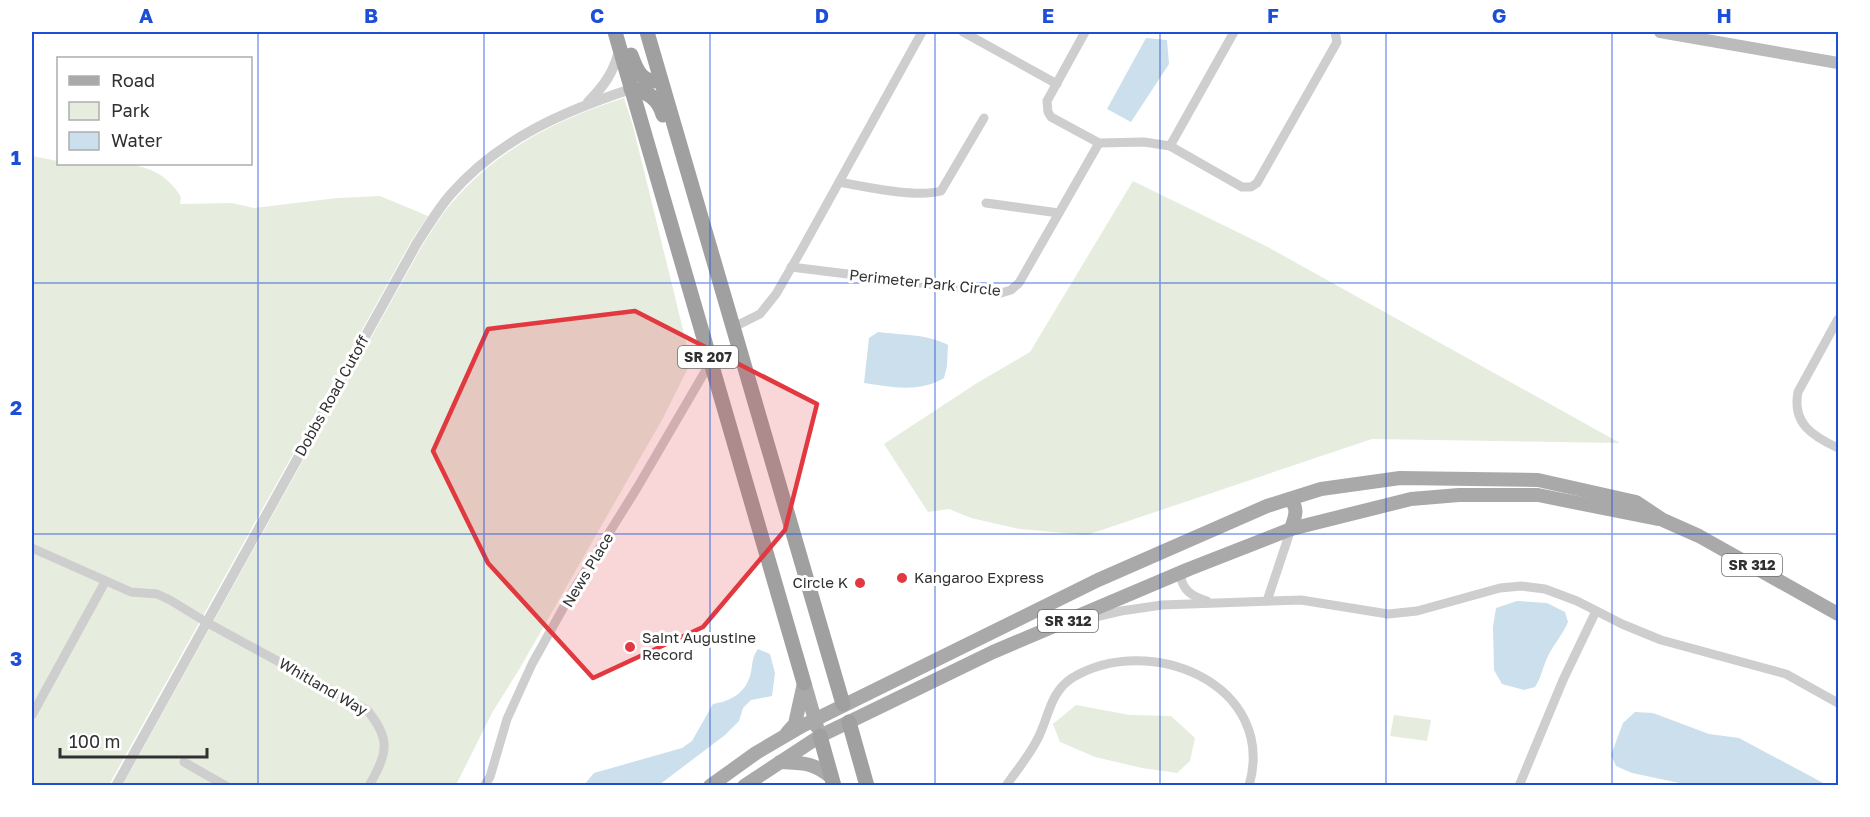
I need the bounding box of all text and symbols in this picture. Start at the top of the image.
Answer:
text: A [139,3,153,27]
text: B [364,3,378,27]
text: C [590,3,604,27]
text: D [815,3,829,27]
text: E [1042,3,1054,27]
text: F [1267,3,1279,27]
text: G [1492,3,1506,27]
text: H [1716,3,1732,27]
legend [57,57,252,165]
text: Road [111,69,155,91]
text: Park [111,99,150,121]
text: Water [111,129,162,151]
text: 1 [11,145,21,169]
street label: Perimeter Park Circle [848,265,1002,299]
street label: Dobbs Road Cutoff [290,331,372,459]
road number: SR 207 [678,346,738,368]
text: 2 [10,395,22,419]
street label: News Place [558,529,617,610]
road number: SR 312 [1722,554,1782,576]
place label: Kangaroo Express [914,568,1044,586]
marker: Kangaroo Express [895,571,909,585]
place label: Circle K [792,573,848,591]
marker: Circle K [853,576,867,590]
road number: SR 312 [1038,610,1098,632]
place label: Saint Augustine Record [642,628,756,663]
marker: Saint Augustine Record [623,640,637,654]
text: 3 [10,646,22,670]
street label: Whitland Way [276,653,372,719]
scale bar [60,721,207,759]
text: 100 m [69,730,120,752]

